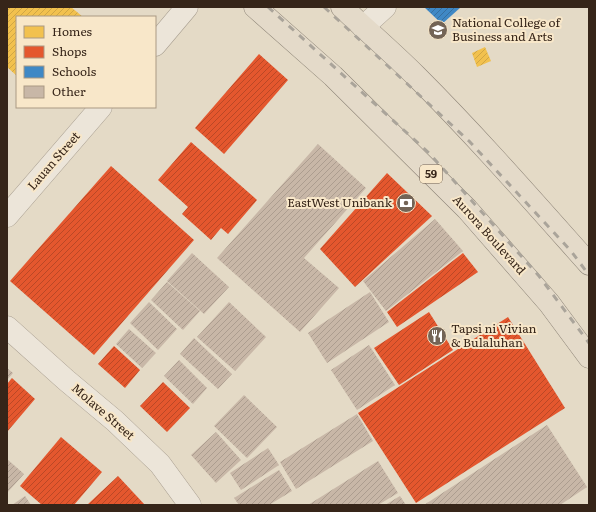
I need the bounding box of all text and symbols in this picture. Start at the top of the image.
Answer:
place label: National College of Business and Arts [452,13,562,45]
legend [16,16,156,108]
school or university icon: National College of Business and Arts [427,19,449,41]
text: Homes [52,22,92,40]
text: Shops [52,42,87,60]
text: Schools [52,62,97,80]
text: Other [52,82,86,100]
street label: Lauan Street [23,127,84,194]
road number: 59 [420,165,442,183]
street label: Aurora Boulevard [449,191,531,279]
bank icon: EastWest Unibank [395,192,417,214]
place label: EastWest Unibank [287,193,393,211]
place label: Tapsi ni Vivian & Bulaluhan [451,319,537,351]
restaurant icon: Tapsi ni Vivian & Bulaluhan [426,325,448,347]
street label: Molave Street [68,379,139,444]

